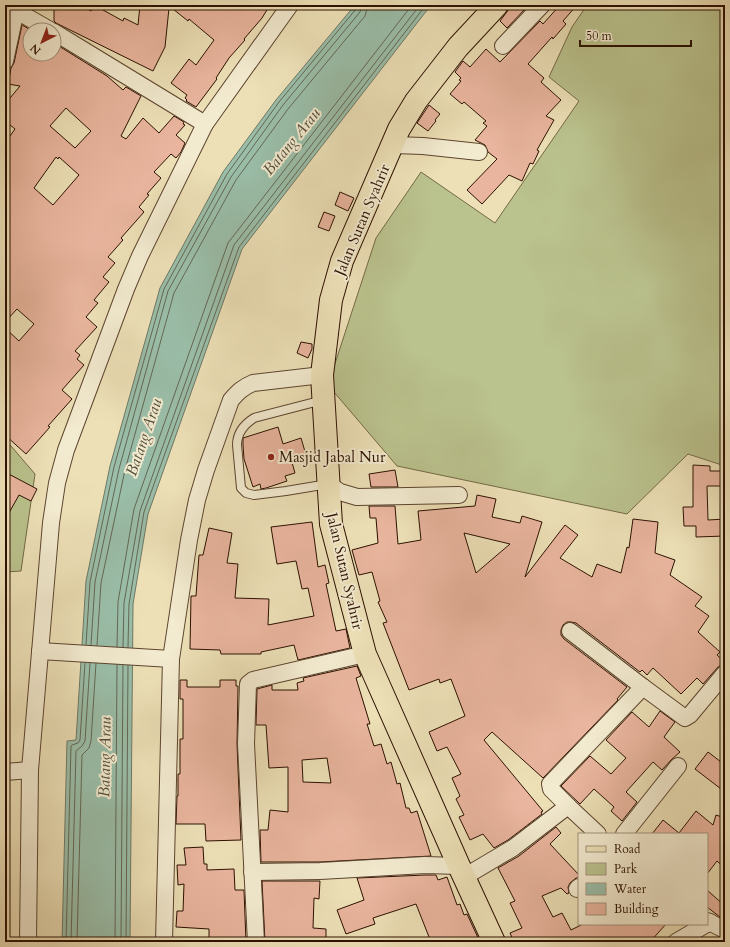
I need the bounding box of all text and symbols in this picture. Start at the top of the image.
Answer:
north arrow [22,22,62,62]
scale bar [580,22,691,48]
text: 50 m [586,28,613,44]
text: N [27,40,44,58]
water label: Batang Arau [258,103,326,180]
street label: Jalan Sutan Syahrir [329,161,395,281]
water label: Batang Arau [120,396,167,479]
place label: Masjid Jabal Nur [279,447,386,467]
marker: Masjid Jabal Nur [266,452,276,462]
street label: Jalan Sutan Syahrir [321,509,368,632]
water label: Batang Arau [93,717,117,798]
legend [578,833,708,925]
text: Road [614,841,641,857]
text: Park [614,861,638,877]
text: Water [613,881,647,897]
text: Building [614,901,659,917]

